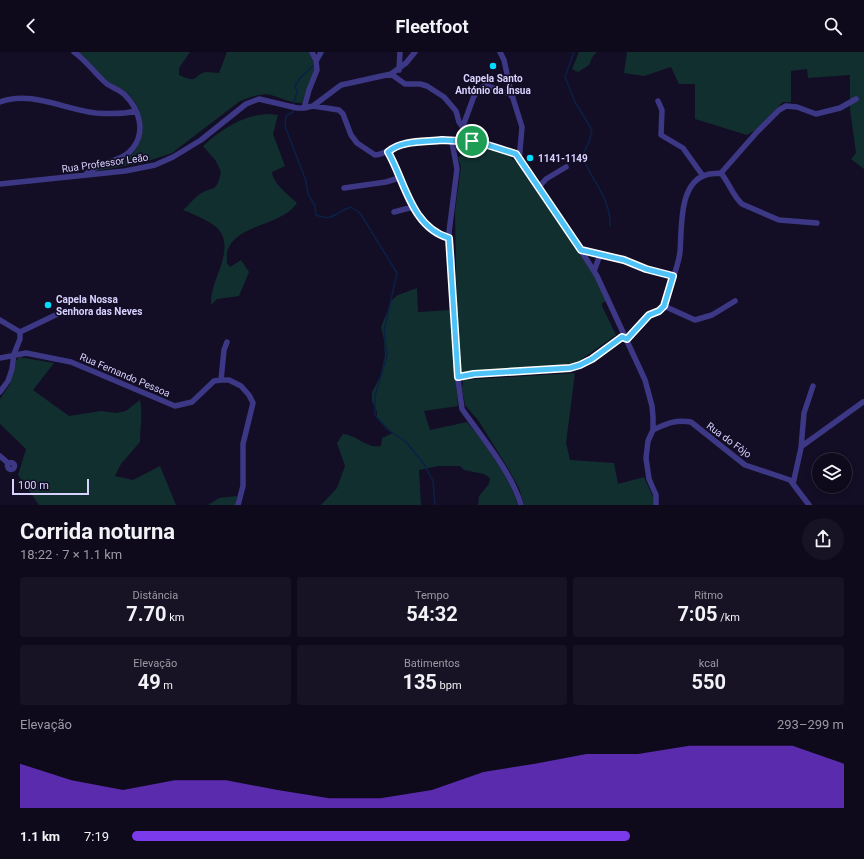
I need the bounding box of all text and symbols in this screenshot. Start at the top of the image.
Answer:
icon: back [20,15,42,37]
icon: search [822,15,844,37]
text: Fleetfoot [395,16,469,37]
marker: Capela Santo António da Ínsua [488,61,498,71]
place label: Capela Santo António da Ínsua [455,73,531,96]
pin [455,124,489,158]
icon: arrive [461,130,483,152]
street label: Rua Professor Leão [61,151,149,175]
marker: 1141-1149 [525,153,535,163]
place label: 1141-1149 [538,153,588,164]
place label: Capela Nossa Senhora das Neves [56,294,142,317]
marker: Capela Nossa Senhora das Neves [43,300,53,310]
street label: Rua Fernando Pessoa [78,351,172,399]
street label: Rua do Fôjo [704,420,754,460]
map controls [812,453,852,493]
button: layers [812,453,852,493]
scale bar [12,477,89,496]
text: 100 m [18,479,49,492]
button: share [802,518,844,560]
text: Corrida noturna [20,519,175,544]
text: 18:22 · 7 × 1.1 km [20,547,122,562]
text: Distância [133,589,178,602]
text: Tempo [415,589,449,602]
text: Ritmo [694,589,723,602]
text: 7.70 [126,602,166,626]
text: 54:32 [406,602,458,626]
text: 7:05 [677,602,717,626]
text: km [166,611,184,624]
text: /km [717,611,740,624]
text: Elevação [133,657,177,670]
text: Batimentos [404,657,460,670]
text: kcal [699,657,719,670]
text: 49 [138,670,161,694]
text: 135 [402,670,437,694]
text: 550 [691,670,726,694]
text: m [161,679,173,692]
text: bpm [437,679,462,692]
text: Elevação [20,717,72,732]
text: 293–299 m [777,717,844,732]
text: 1.1 km [20,829,60,844]
text: 7:19 [84,829,109,844]

